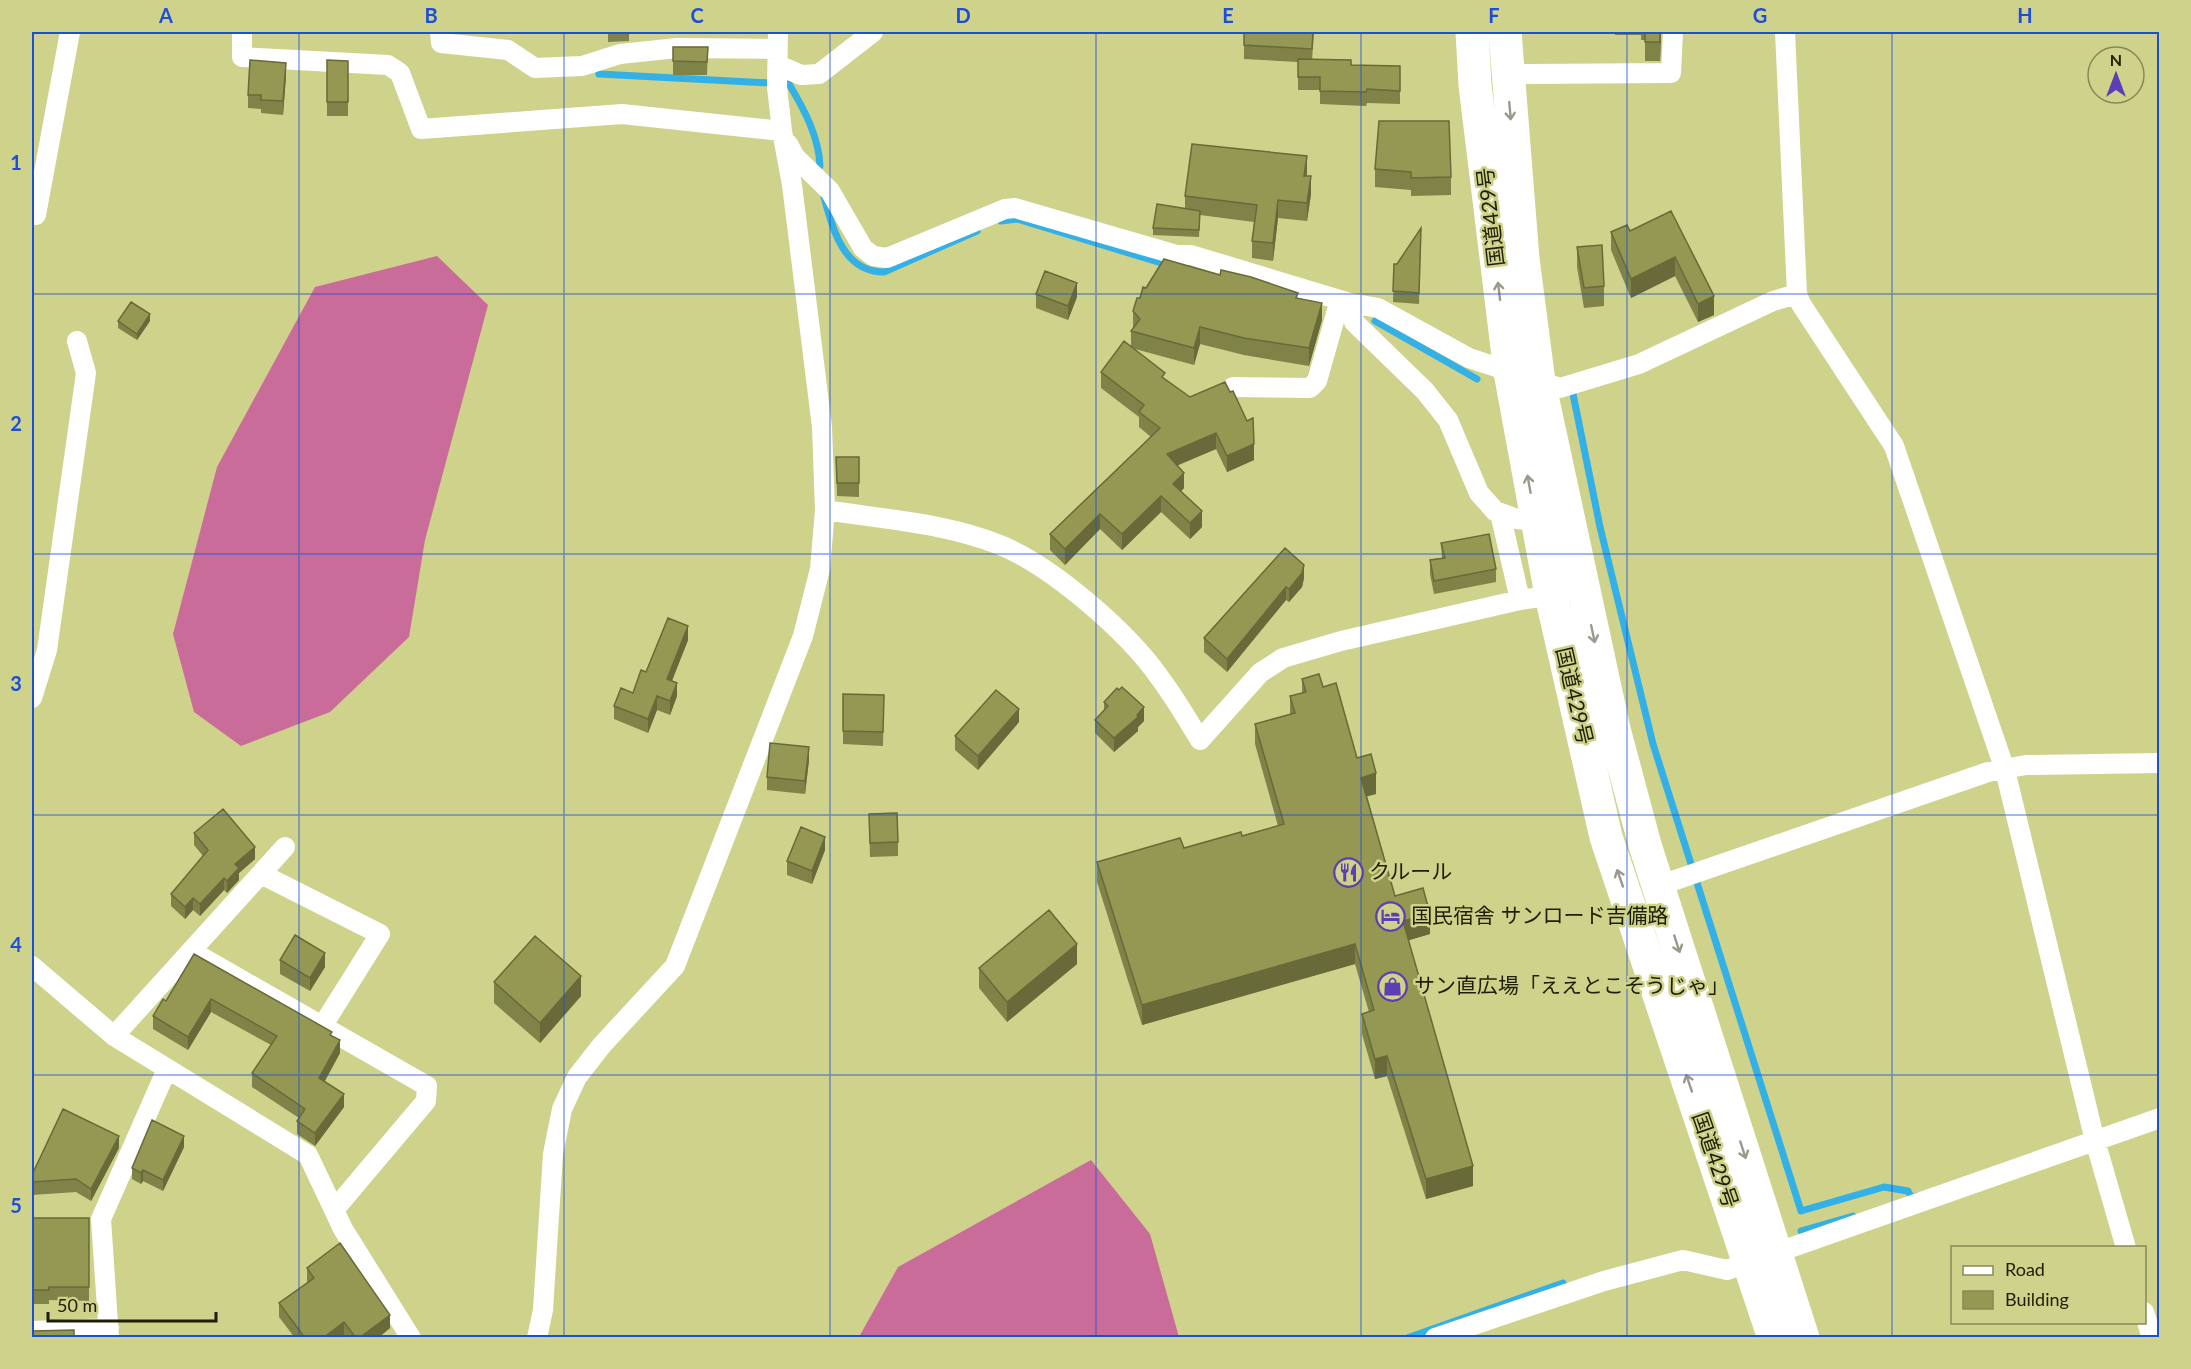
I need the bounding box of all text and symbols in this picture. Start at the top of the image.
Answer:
text: A [158,3,173,27]
text: B [424,3,438,27]
text: C [690,3,704,27]
text: D [955,3,971,27]
text: E [1222,3,1234,27]
text: F [1488,3,1500,27]
text: G [1753,3,1767,27]
text: H [2017,3,2033,27]
north arrow [2086,45,2146,105]
text: N [2110,50,2122,69]
one-way arrow [1505,100,1516,120]
text: 1 [10,150,22,174]
street label: 国道429号 [1471,166,1508,268]
one-way arrow [1494,282,1505,301]
text: 2 [10,411,22,435]
one-way arrow [1523,474,1534,494]
one-way arrow [1588,625,1600,644]
street label: 国道429号 [1552,644,1599,747]
text: 3 [10,671,22,695]
restaurant icon: クルール [1332,856,1364,888]
place label: クルール [1369,858,1452,883]
one-way arrow [1613,869,1624,888]
hotel icon: 国民宿舎 サンロード吉備路 [1374,900,1406,932]
place label: 国民宿舎 サンロード吉備路 [1411,902,1668,927]
text: 4 [10,932,22,956]
one-way arrow [1672,934,1683,953]
shop icon: サン直広場「ええとこそうじゃ」 [1377,970,1409,1002]
place label: サン直広場「ええとこそうじゃ」 [1414,972,1729,997]
one-way arrow [1683,1074,1694,1093]
street label: 国道429号 [1688,1108,1744,1211]
one-way arrow [1738,1140,1749,1159]
text: 5 [10,1193,22,1217]
legend [1951,1246,2146,1324]
text: Road [2005,1258,2045,1280]
scale bar [48,1285,216,1323]
text: Building [2005,1288,2069,1310]
text: 50 m [57,1294,97,1316]

